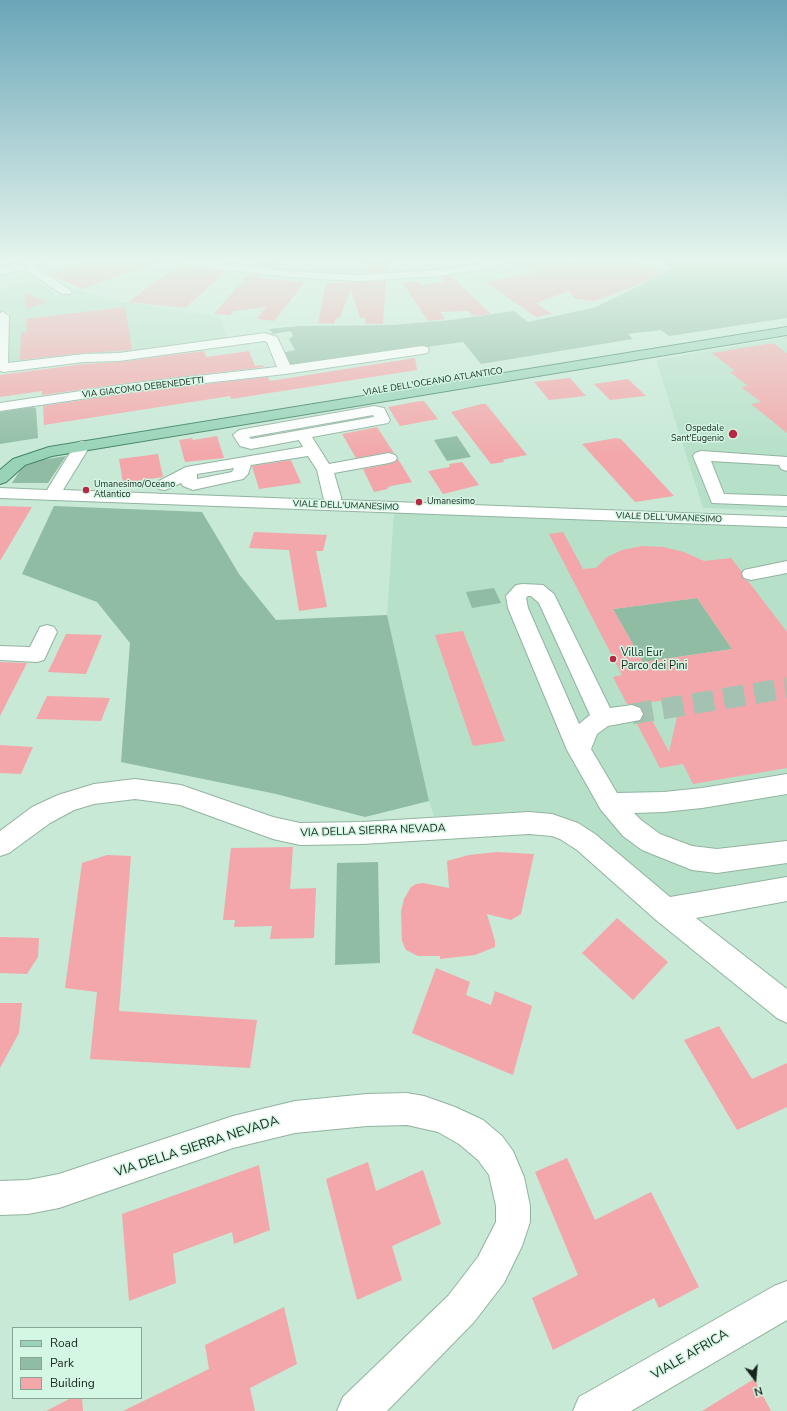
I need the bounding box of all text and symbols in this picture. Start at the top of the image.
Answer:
street label: VIALE DELL'OCEANO ATLANTICO [362,366,504,398]
street label: VIA GIACOMO DEBENEDETTI [82,375,204,401]
place label: Ospedale Sant'Eugenio [671,424,724,445]
marker: Ospedale Sant'Eugenio [727,428,739,440]
place label: Umanesimo/Oceano Atlantico [94,480,175,501]
marker: Umanesimo/Oceano Atlantico [81,485,91,495]
marker: Umanesimo [414,497,424,507]
place label: Umanesimo [427,497,475,507]
street label: VIALE DELL'UMANESIMO [293,499,399,513]
street label: VIALE DELL'UMANESIMO [616,511,722,525]
place label: Villa Eur Parco dei Pini [621,646,687,672]
marker: Villa Eur Parco dei Pini [608,654,618,664]
street label: VIA DELLA SIERRA NEVADA [300,822,446,840]
street label: VIA DELLA SIERRA NEVADA [113,1113,281,1181]
legend [12,1327,142,1399]
street label: VIALE AFRICA [649,1327,731,1383]
text: Road [50,1335,78,1351]
text: Park [50,1355,74,1371]
north arrow [735,1359,775,1399]
text: Building [50,1375,95,1391]
text: N [752,1383,764,1399]

